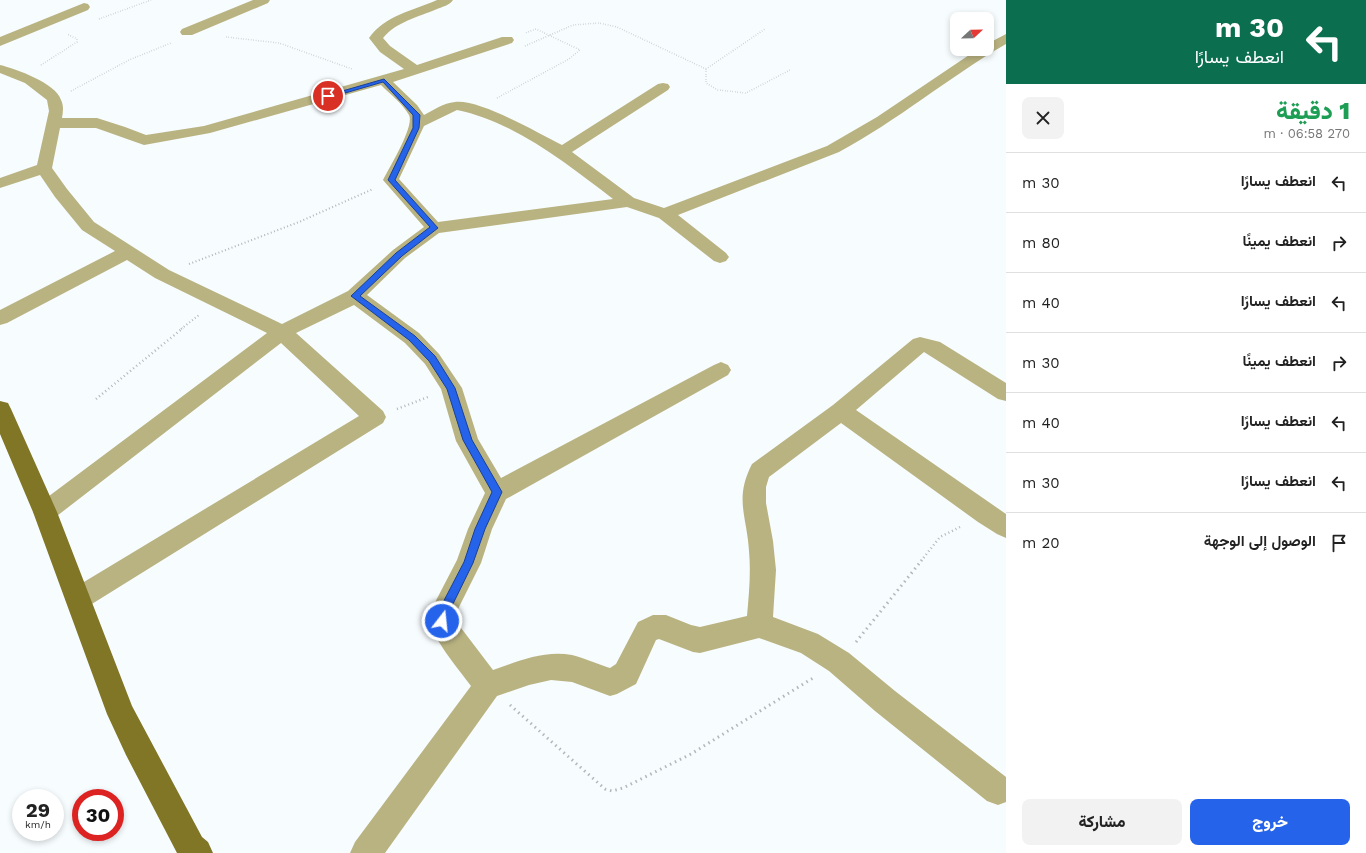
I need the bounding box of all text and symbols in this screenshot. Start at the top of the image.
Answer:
text: 30 m [1215,11,1284,44]
north arrow [950,12,994,56]
map controls [950,12,994,56]
icon: left [1298,16,1350,68]
text: انعطف يسارًا [1195,46,1284,67]
pin [311,79,345,113]
icon: arrive [317,85,339,107]
button: close [1022,97,1064,139]
text: 1 دقيقة [1276,97,1350,125]
text: 270 m · 06:58 [1264,126,1350,141]
text: انعطف يسارًا [1241,172,1316,190]
icon: left [1328,172,1350,194]
text: 30 m [1022,174,1060,192]
text: انعطف يمينًا [1243,232,1316,250]
icon: right [1328,232,1350,254]
text: 80 m [1022,234,1060,252]
text: انعطف يسارًا [1241,292,1316,310]
icon: left [1328,292,1350,314]
text: 40 m [1022,294,1060,312]
text: انعطف يمينًا [1243,352,1316,370]
icon: right [1328,352,1350,374]
text: 30 m [1022,354,1060,372]
text: انعطف يسارًا [1241,412,1316,430]
icon: left [1328,412,1350,434]
text: 40 m [1022,414,1060,432]
text: انعطف يسارًا [1241,472,1316,490]
icon: left [1328,472,1350,494]
text: 30 m [1022,474,1060,492]
text: الوصول إلى الوجهة [1204,532,1316,550]
icon: arrive [1328,532,1350,554]
text: 20 m [1022,534,1060,552]
position arrow [421,600,463,642]
speed limit sign: 30 [72,789,124,841]
text: 29 [26,798,50,822]
button: مشاركة [1022,799,1182,845]
button: خروج [1190,799,1350,845]
text: km/h [25,819,51,830]

